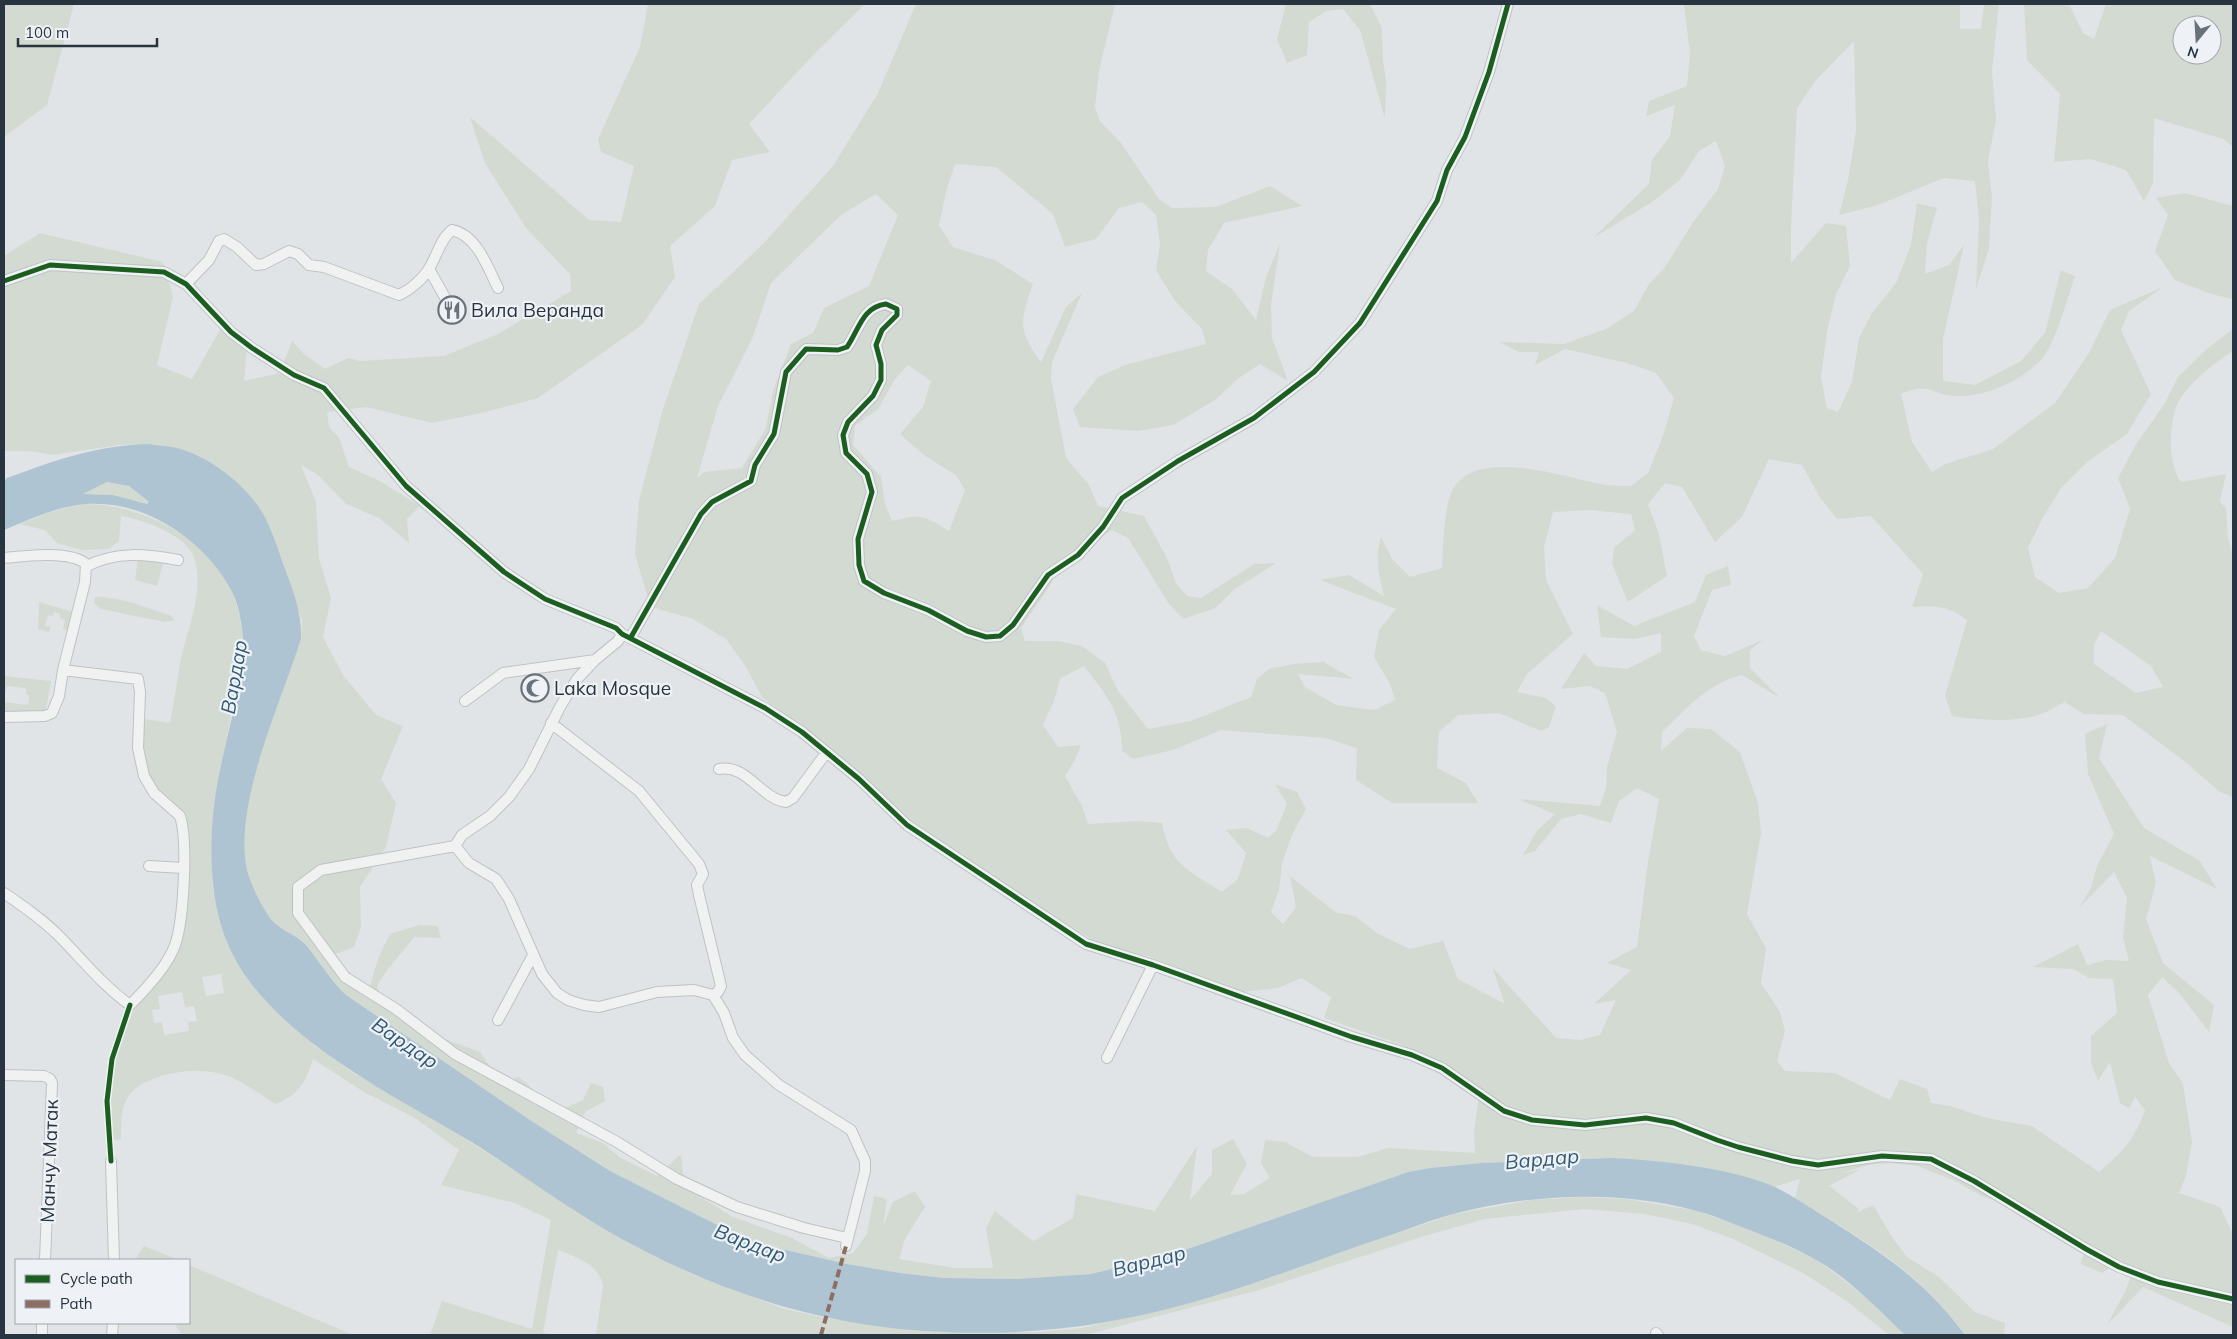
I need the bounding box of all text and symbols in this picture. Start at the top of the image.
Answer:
scale bar [18,15,156,47]
north arrow [2172,15,2222,65]
text: 100 m [25,23,69,42]
text: N [2185,42,2201,63]
restaurant icon: Вила Веранда [437,295,467,325]
place label: Вила Веранда [471,298,604,322]
water label: Вардар [215,638,252,716]
mosque icon: Laka Mosque [520,673,550,703]
place label: Laka Mosque [554,676,671,700]
water label: Вардар [367,1011,443,1074]
street label: Манчу Матак [35,1098,63,1223]
water label: Вардар [1504,1143,1580,1174]
water label: Вардар [711,1218,789,1268]
water label: Вардар [1110,1239,1188,1282]
legend [15,1259,190,1324]
text: Cycle path [60,1269,133,1288]
text: Path [60,1294,92,1313]

